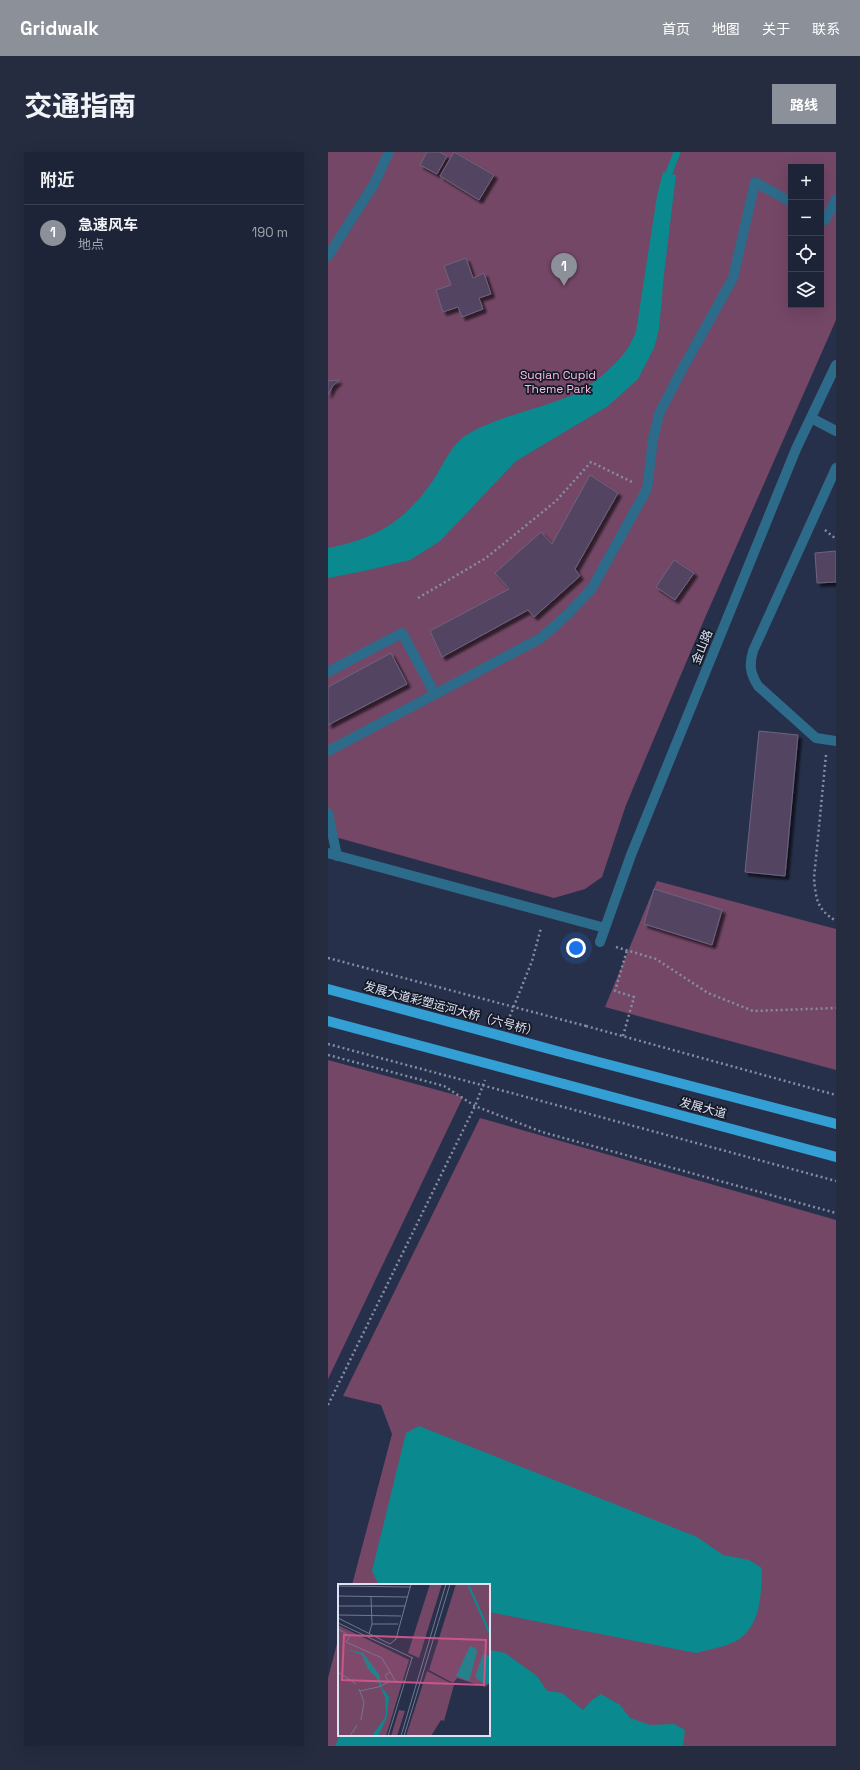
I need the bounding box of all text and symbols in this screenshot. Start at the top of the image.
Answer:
text: Gridwalk [20,16,99,41]
text: 首页 [662,20,690,38]
text: 地图 [712,20,740,38]
text: 关于 [762,20,790,38]
text: 联系 [812,20,840,38]
button: 路线 [772,84,836,124]
text: 交通指南 [24,88,136,124]
map controls [788,164,824,308]
button: + [788,164,824,200]
text: 附近 [40,169,74,191]
button: − [788,200,824,236]
text: 急速风车 [78,215,138,234]
text: 1 [50,224,56,241]
text: 190 m [252,224,288,241]
text: 地点 [78,236,104,253]
button: locate [788,236,824,272]
pin: 1 [551,253,577,286]
button: layers [788,272,824,308]
park label: Suqian Cupid Theme Park [520,367,596,397]
street label: 金山路 [688,627,716,667]
your location [566,938,586,958]
street label: 发展大道彩塑运河大桥（六号桥） [362,978,540,1040]
street label: 发展大道 [678,1094,728,1122]
inset map [338,1584,490,1736]

